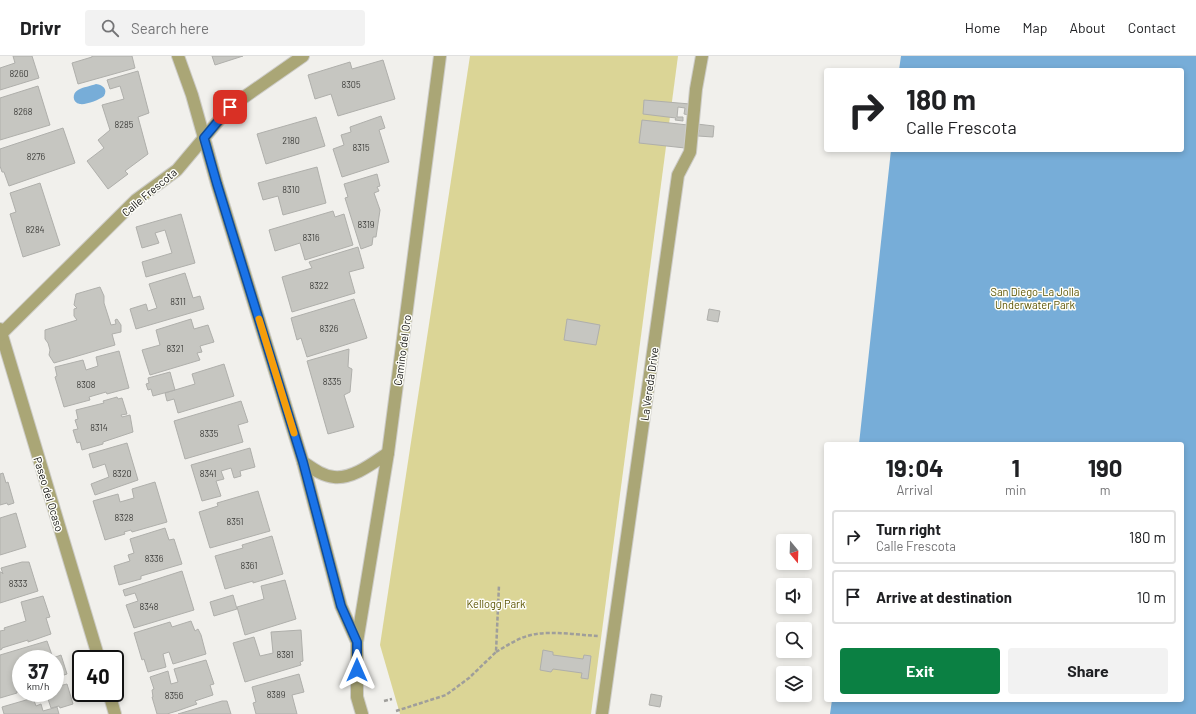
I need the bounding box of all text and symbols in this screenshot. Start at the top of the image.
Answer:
search box [85,10,365,46]
text: Drivr [20,16,61,39]
icon: search [99,17,121,39]
text: Search here [131,19,209,37]
text: Home [965,19,1001,36]
text: Map [1023,19,1047,36]
text: About [1069,19,1106,36]
text: Contact [1128,19,1176,36]
house number: 8260 [9,68,29,79]
house number: 8305 [341,79,361,90]
text: 180 m [906,82,976,116]
icon: right [840,84,892,136]
pin [213,90,247,124]
icon: arrive [219,96,241,118]
house number: 8268 [14,106,33,117]
text: Calle Frescota [906,116,1017,138]
house number: 8285 [115,119,134,130]
house number: 2180 [282,135,300,146]
house number: 8315 [352,142,370,153]
house number: 8276 [27,151,46,162]
street label: Calle Frescota [119,165,179,219]
house number: 8310 [282,184,300,195]
house number: 8319 [357,219,375,230]
house number: 8284 [25,224,45,235]
house number: 8316 [302,232,320,243]
house number: 8322 [310,280,329,291]
park label: San Diego-La Jolla Underwater Park [991,285,1079,311]
house number: 8311 [170,296,186,307]
street label: Camino del Oro [391,314,413,386]
house number: 8326 [320,323,339,334]
house number: 8321 [166,343,184,354]
street label: La Vereda Drive [637,346,661,422]
house number: 8335 [323,376,342,387]
house number: 8308 [76,379,96,390]
house number: 8314 [90,422,108,433]
house number: 8335 [200,428,219,439]
text: 19:04 [885,453,944,482]
text: 1 [1011,453,1020,482]
text: 190 [1088,453,1123,482]
street label: Paseo del Ocaso [31,455,67,533]
house number: 8320 [112,468,132,479]
house number: 8341 [200,468,216,479]
text: Arrival [896,482,933,498]
text: min [1005,482,1026,498]
text: m [1100,482,1110,498]
house number: 8328 [115,512,134,523]
house number: 8351 [227,516,243,527]
text: Turn right [876,520,941,538]
icon: right [842,526,864,548]
text: 180 m [1129,528,1166,546]
north arrow [776,534,812,570]
map controls [776,534,812,702]
text: Calle Frescota [876,538,956,554]
house number: 8336 [145,553,164,564]
house number: 8361 [241,560,257,571]
house number: 8333 [9,578,28,589]
button: sound [776,578,812,614]
icon: arrive [842,586,864,608]
text: Arrive at destination [876,588,1012,606]
text: 10 m [1137,588,1166,606]
park label: Kellogg Park [466,597,526,610]
house number: 8348 [140,601,159,612]
button: search [776,622,812,658]
button: Exit [840,648,1000,694]
button: Share [1008,648,1168,694]
house number: 8381 [277,649,293,660]
position arrow [336,649,378,691]
speed limit sign: 40 [72,650,124,702]
text: 37 [28,659,48,683]
button: layers [776,666,812,702]
text: km/h [27,680,49,692]
house number: 8389 [267,689,286,700]
house number: 8356 [165,690,184,701]

